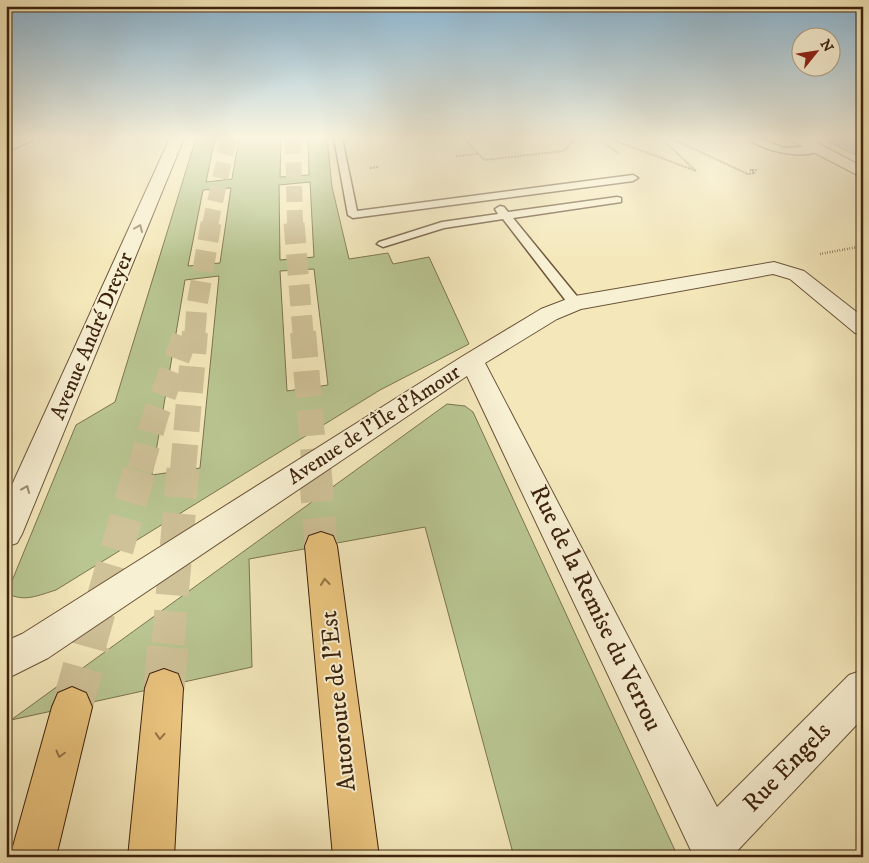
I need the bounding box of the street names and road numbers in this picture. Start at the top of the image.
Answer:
street label: Avenue André Dreyer [45,248,139,424]
street label: Avenue de l'Île d'Amour [282,358,465,491]
street label: Rue de la Remise du Verrou [523,480,669,736]
street label: Autoroute de l’Est [313,609,363,793]
street label: Rue Engels [736,715,838,819]

